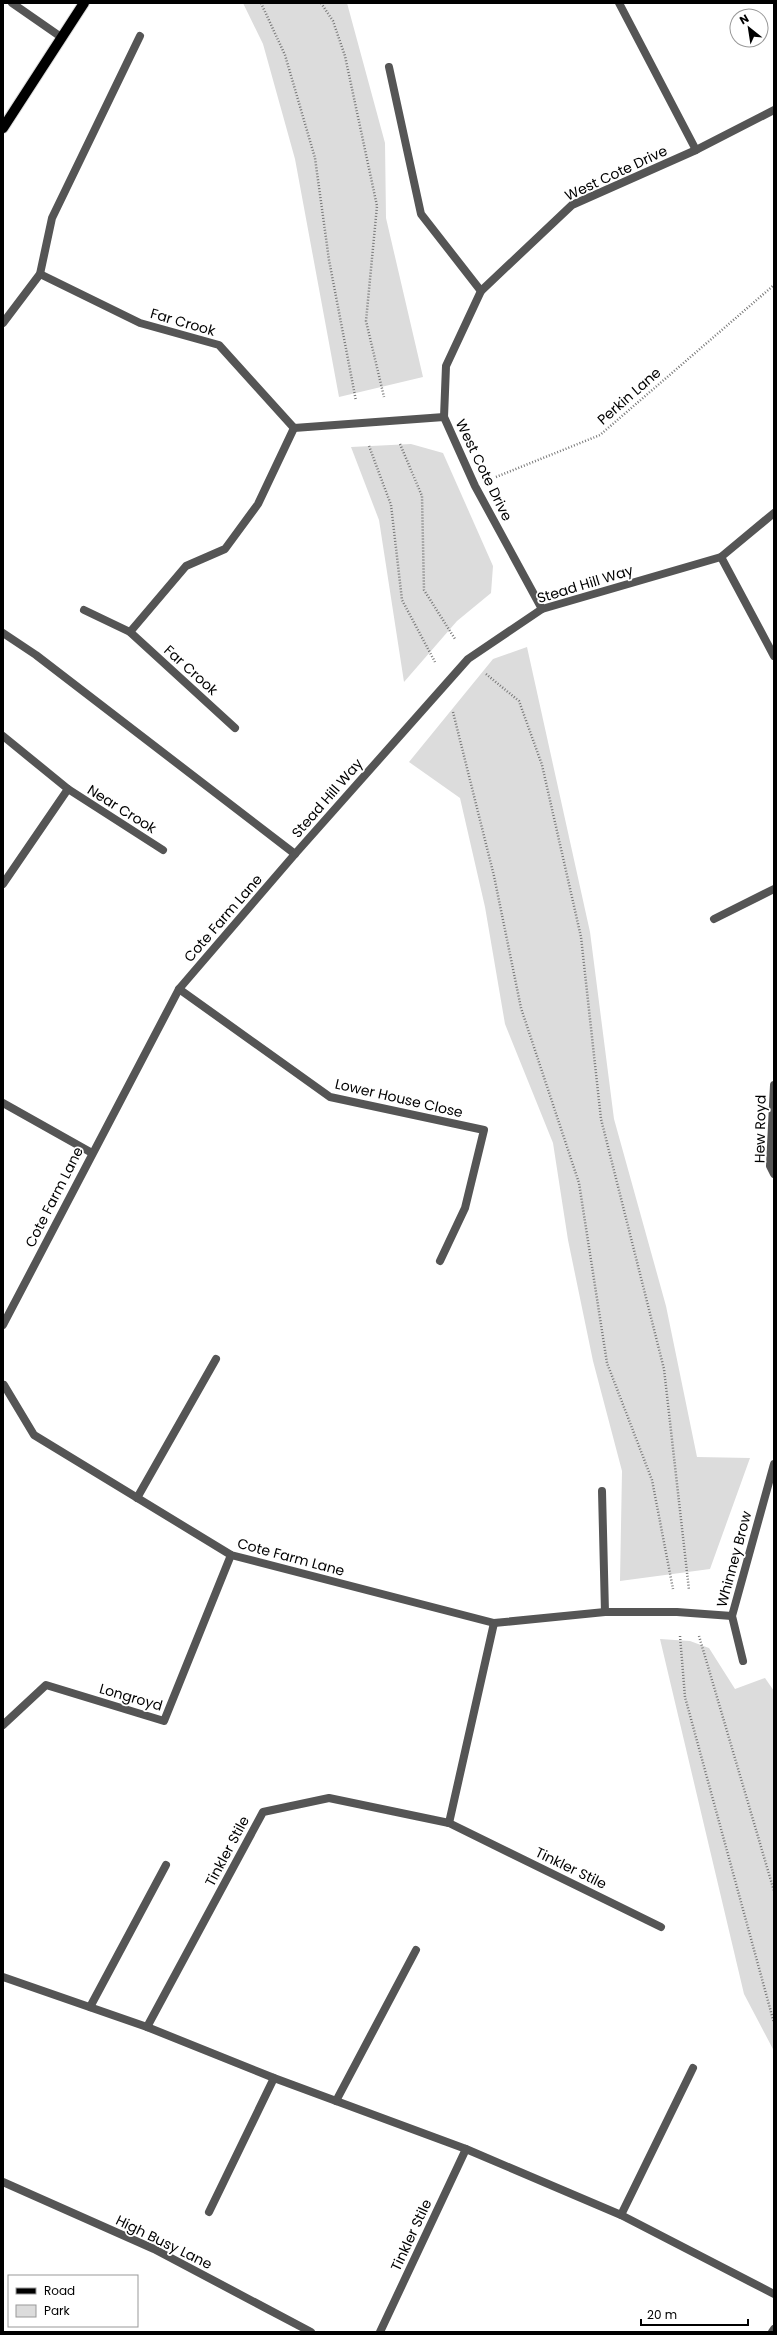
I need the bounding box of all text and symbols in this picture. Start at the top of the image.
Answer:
north arrow [729,8,769,48]
text: N [736,10,752,28]
street label: West Cote Drive [562,140,671,205]
street label: Far Crook [148,303,219,341]
street label: Perkin Lane [593,362,665,429]
street label: West Cote Drive [451,416,517,524]
street label: Stead Hill Way [535,560,636,608]
street label: Far Crook [160,640,223,700]
street label: Stead Hill Way [287,754,367,842]
street label: Near Crook [84,780,161,839]
street label: Cote Farm Lane [179,870,267,966]
street label: Lower House Close [333,1074,465,1123]
street label: Hew Royd [749,1095,771,1163]
street label: Cote Farm Lane [20,1143,88,1251]
street label: Whinney Brow [712,1508,757,1609]
street label: Cote Farm Lane [235,1533,347,1581]
street label: Longroyd [97,1678,165,1716]
street label: Tinkler Stile [200,1812,254,1890]
street label: Tinkler Stile [532,1842,610,1894]
street label: Tinkler Stile [386,2196,437,2274]
street label: High Busy Lane [112,2210,216,2274]
legend [8,2275,138,2327]
text: Road [44,2282,75,2299]
scale bar [641,2301,748,2327]
text: Park [44,2302,71,2319]
text: 20 m [647,2306,677,2323]

